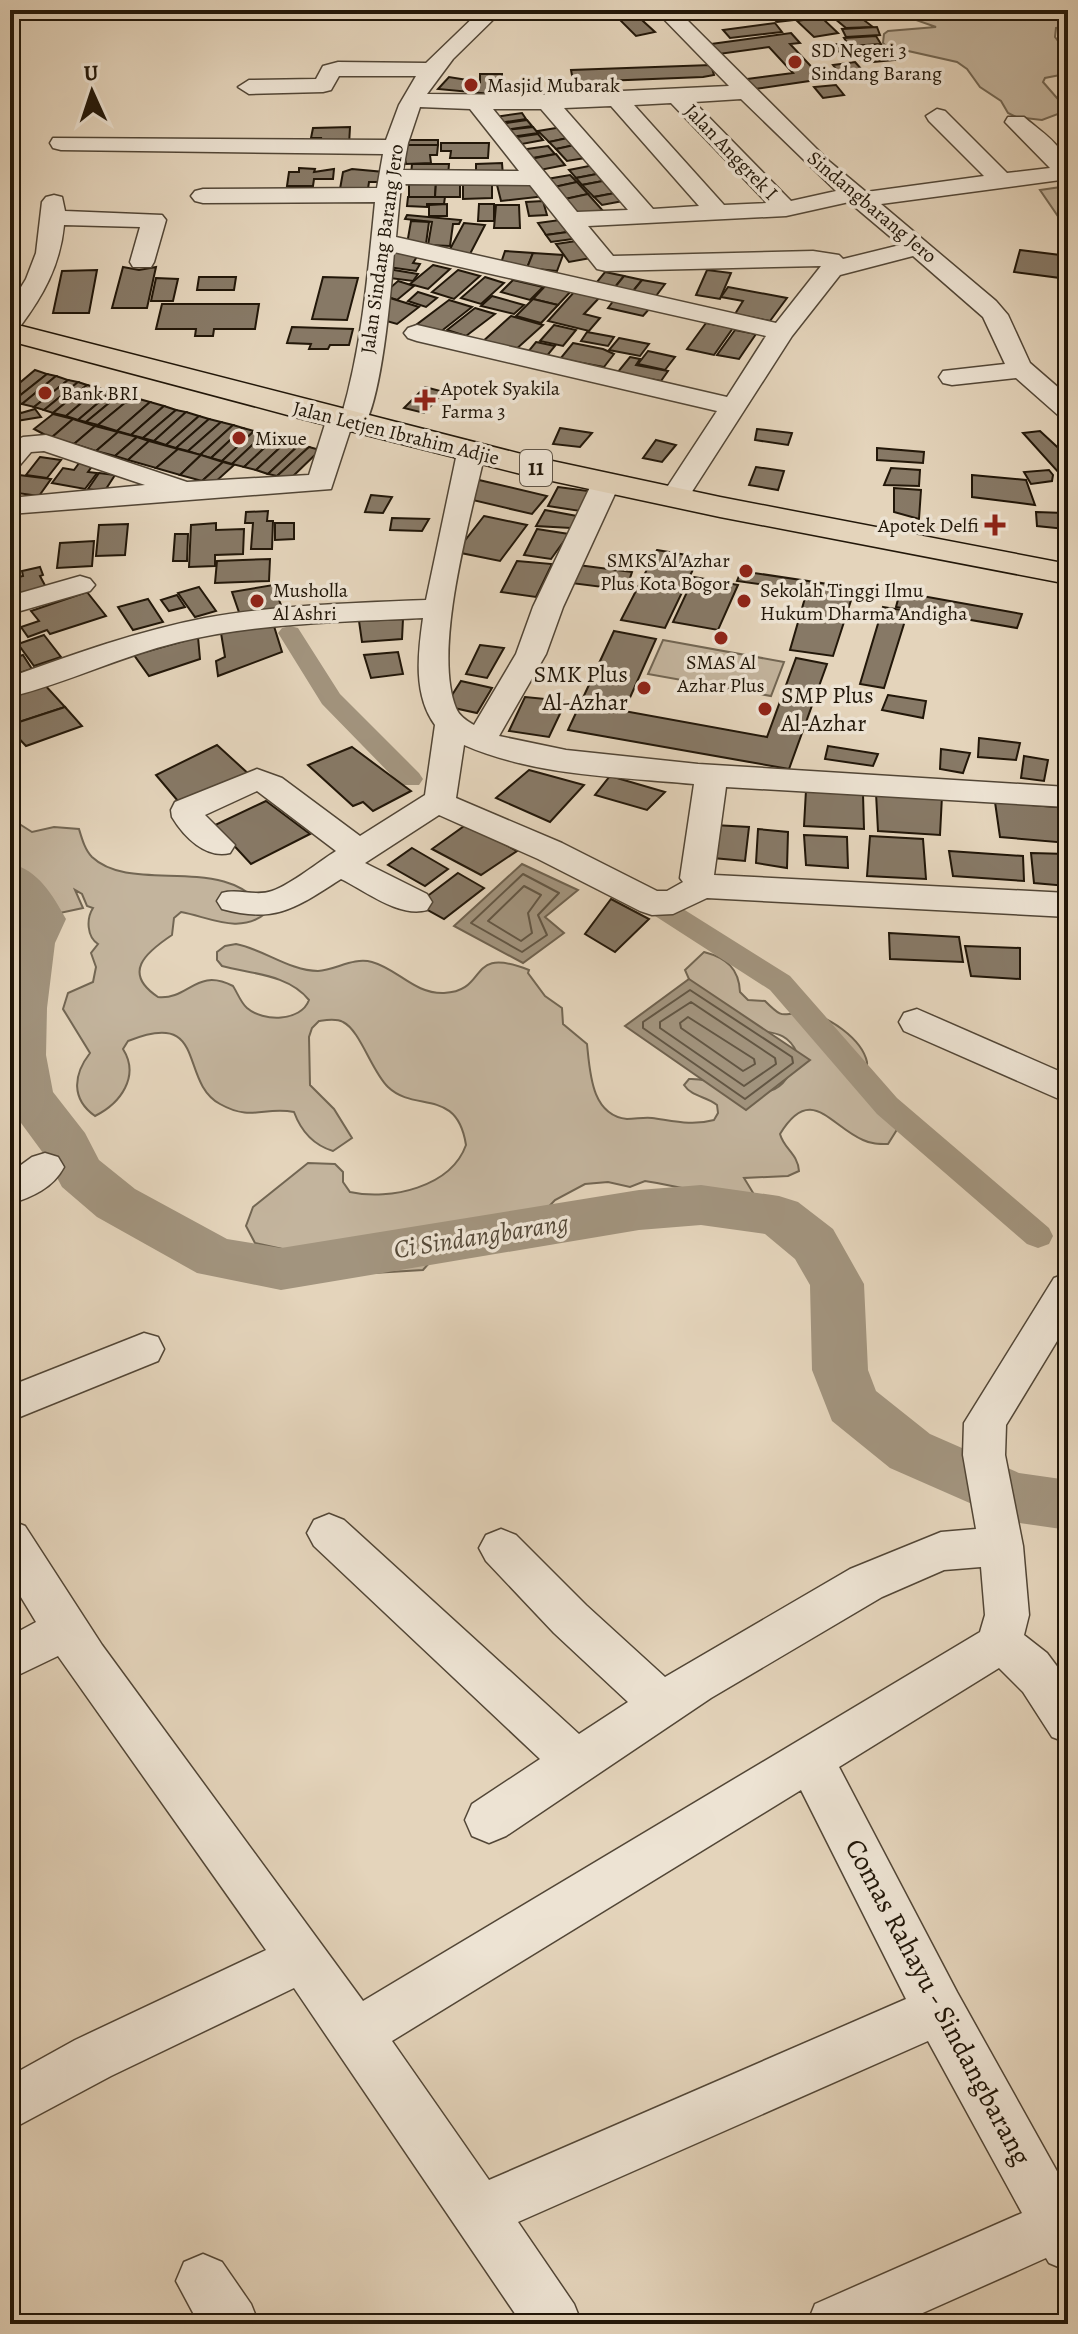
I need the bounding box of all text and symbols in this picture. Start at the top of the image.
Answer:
place label: SD Negeri 3 Sindang Barang [811,37,942,87]
north arrow [52,52,132,132]
marker: SD Negeri 3 Sindang Barang [786,53,804,71]
text: U [83,58,100,88]
place label: Masjid Mubarak [487,72,620,99]
marker: Masjid Mubarak [462,76,480,94]
street label: Jalan Anggrek I [678,98,784,206]
street label: Jalan Sindang Barang Jero [354,142,410,356]
street label: Sindangbarang Jero [802,145,943,269]
place label: Apotek Syakila Farma 3 [440,375,561,425]
place label: Bank BRI [61,380,139,407]
marker: Bank BRI [36,384,54,402]
marker: Apotek Syakila Farma 3 [416,391,434,409]
street label: Jalan Letjen Ibrahim Adjie [290,394,502,472]
place label: Mixue [255,425,307,452]
marker: Mixue [230,429,248,447]
road number: 11 [520,450,552,486]
place label: Apotek Delfi [877,512,979,539]
marker: Apotek Delfi [986,516,1004,534]
place label: SMKS Al Azhar Plus Kota Bogor [600,547,730,597]
marker: SMKS Al Azhar Plus Kota Bogor [737,562,755,580]
place label: Musholla Al Ashri [272,577,349,627]
place label: Sekolah Tinggi Ilmu Hukum Dharma Andigha [760,577,968,627]
marker: Musholla Al Ashri [248,592,266,610]
marker: Sekolah Tinggi Ilmu Hukum Dharma Andigha [735,592,753,610]
marker: SMAS Al Azhar Plus [712,629,730,647]
place label: SMAS Al Azhar Plus [676,649,765,699]
place label: SMK Plus Al-Azhar [533,658,628,718]
marker: SMK Plus Al-Azhar [635,679,653,697]
place label: SMP Plus Al-Azhar [780,679,874,739]
marker: SMP Plus Al-Azhar [756,700,774,718]
water label: Ci Sindangbarang [391,1205,571,1267]
street label: Comas Rahayu - Sindangbarang [836,1832,1040,2172]

